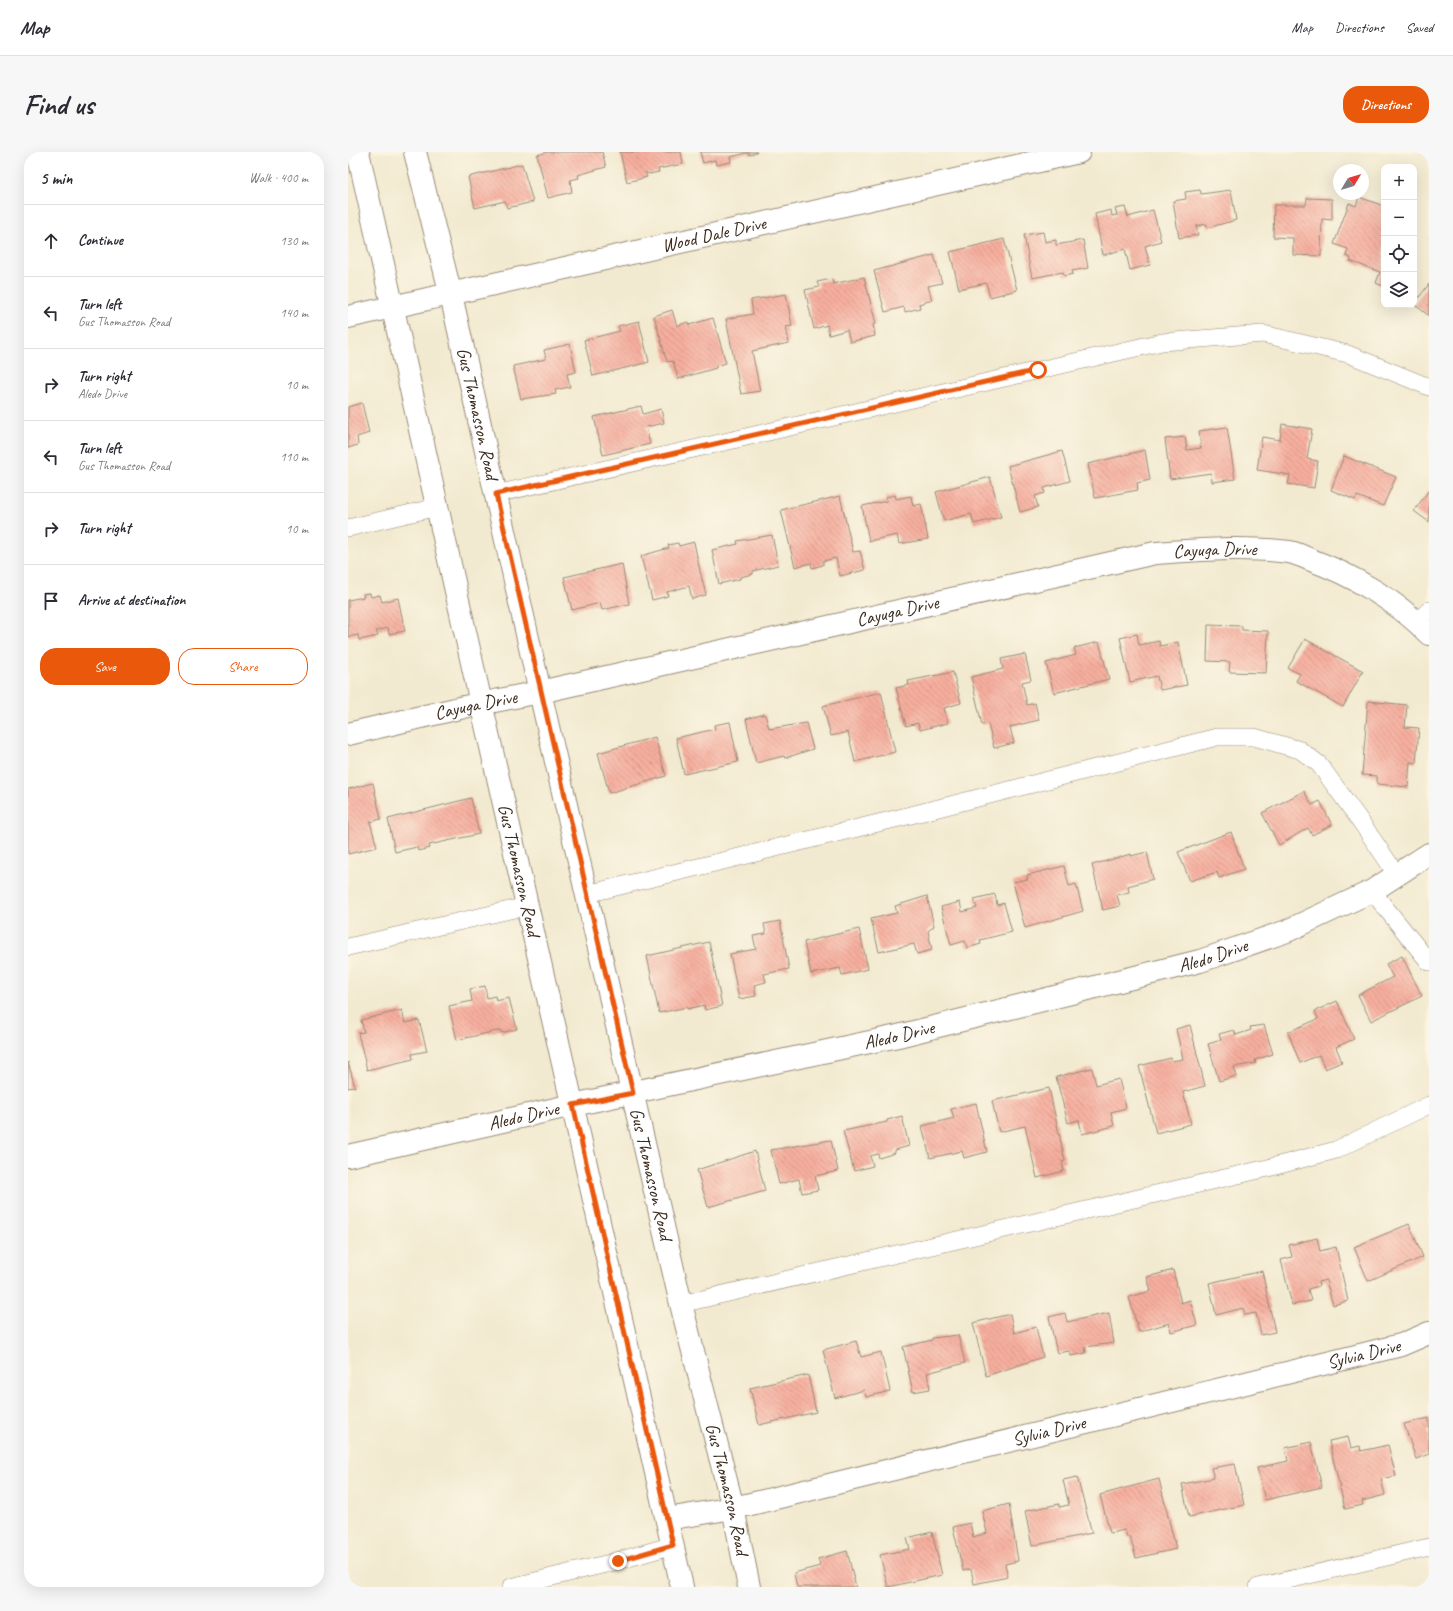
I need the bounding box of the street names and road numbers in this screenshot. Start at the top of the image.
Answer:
street label: Wood Dale Drive [660,211,770,258]
street label: Gus Thomasson Road [451,345,505,485]
street label: Cayuga Drive [1172,537,1259,564]
street label: Cayuga Drive [854,590,943,632]
street label: Cayuga Drive [432,684,521,725]
street label: Gus Thomasson Road [492,802,546,942]
street label: Aledo Drive [1176,933,1253,978]
street label: Aledo Drive [862,1015,938,1055]
street label: Aledo Drive [486,1096,563,1136]
street label: Gus Thomasson Road [624,1106,679,1246]
street label: Sylvia Drive [1324,1333,1405,1375]
street label: Sylvia Drive [1010,1410,1090,1452]
street label: Gus Thomasson Road [700,1420,755,1560]

